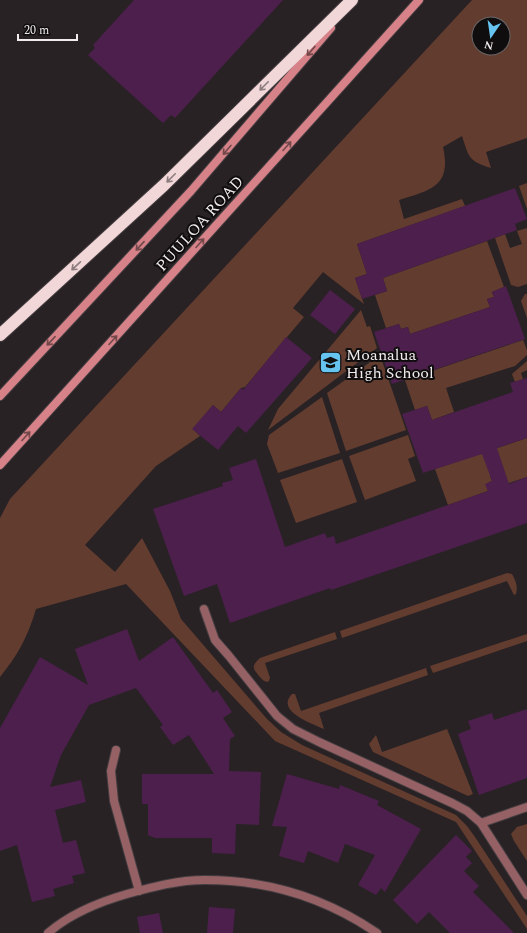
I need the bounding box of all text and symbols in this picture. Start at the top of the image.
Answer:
scale bar [18,16,77,42]
north arrow [471,16,511,56]
text: 20 m [24,21,49,40]
text: N [483,36,495,55]
one-way arrow [307,46,316,56]
one-way arrow [259,81,269,91]
one-way arrow [282,142,291,152]
one-way arrow [222,144,231,155]
street label: PUULOA ROAD [150,170,249,277]
one-way arrow [166,173,176,182]
one-way arrow [195,238,205,248]
one-way arrow [135,241,144,251]
one-way arrow [71,261,81,271]
one-way arrow [108,335,117,345]
one-way arrow [46,336,56,346]
place label: Moanalua High School [346,343,434,385]
school or university icon: Moanalua High School [318,350,344,376]
one-way arrow [21,431,31,441]

